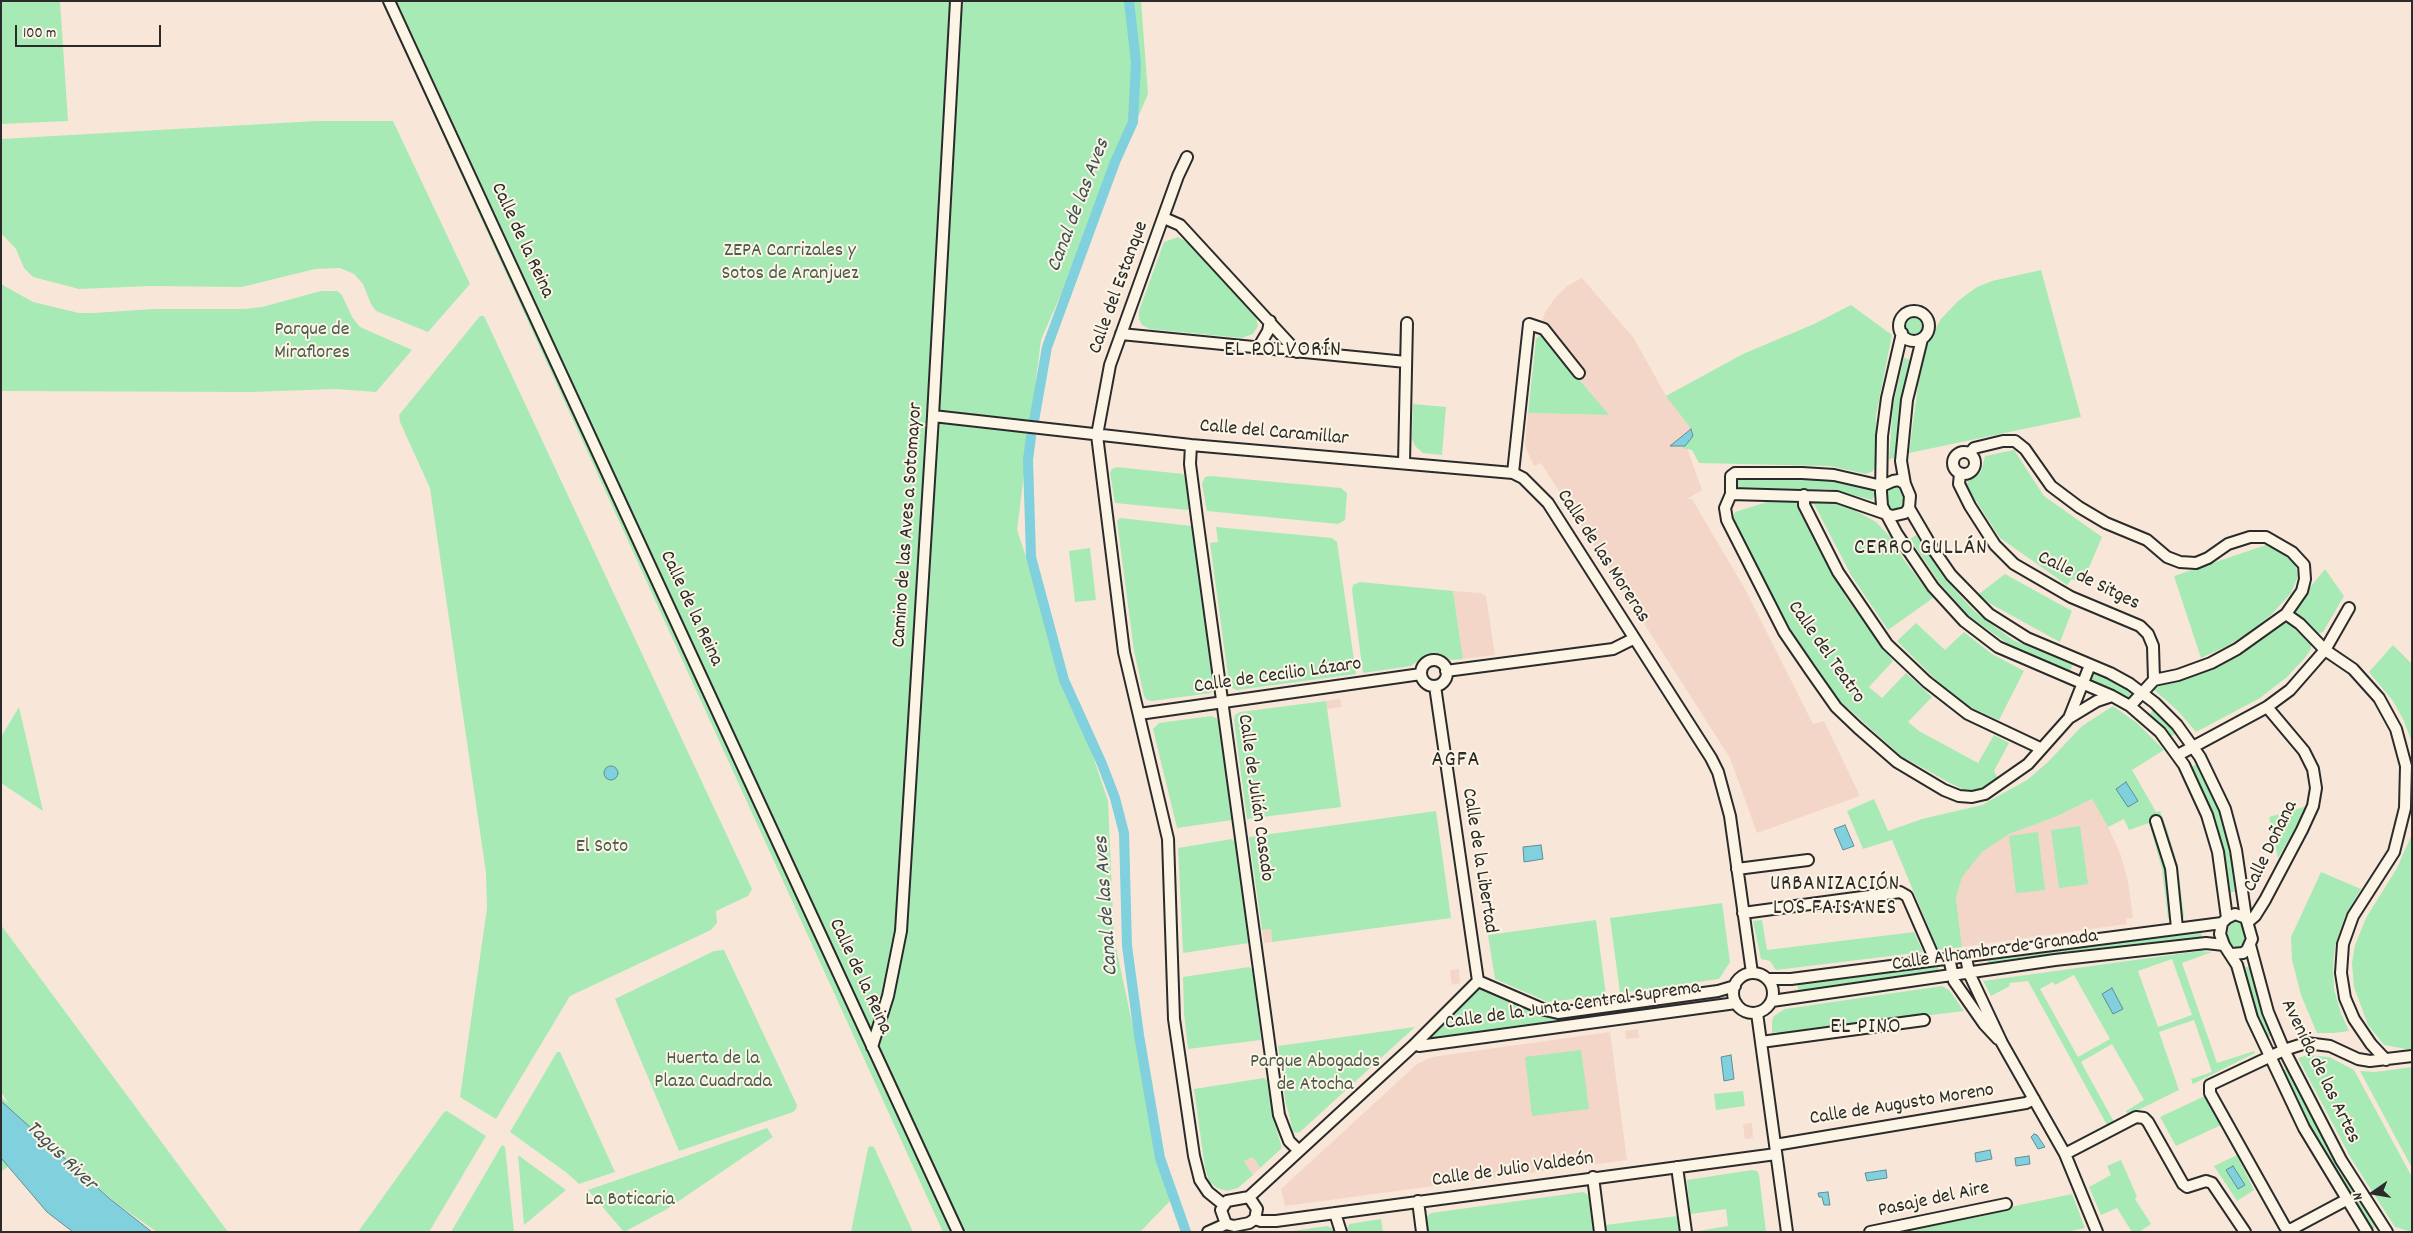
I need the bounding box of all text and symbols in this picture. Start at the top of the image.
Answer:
scale bar [18,15,164,47]
text: 100 m [23,23,56,45]
water label: Canal de las Aves [1043,136,1117,276]
street label: Calle de la Reina [484,180,558,302]
street label: Calle del Estanque [1085,218,1155,358]
park label: ZEPA Carrizales y Sotos de Aranjuez [722,240,858,287]
park label: Parque de Miraflores [274,319,350,366]
district label: EL POLVORÍN [1223,339,1343,365]
street label: Camino de las Aves a Sotomayor [888,402,930,648]
street label: Calle del Caramillar [1199,416,1349,452]
street label: Calle de las Moreras [1550,486,1654,628]
district label: CERRO GULLÁN [1853,537,1989,563]
street label: Calle de Sitges [2033,547,2143,617]
street label: Calle de la Reina [653,548,727,670]
street label: Calle del Teatro [1781,597,1869,709]
street label: Calle de Cecilio Lázaro [1193,653,1363,701]
street label: Calle de Julián Casado [1230,713,1278,883]
district label: AGFA [1431,749,1481,775]
street label: Calle de la Libertad [1455,787,1501,935]
street label: Calle Doñana [2240,797,2304,897]
water label: Canal de las Aves [1091,835,1125,977]
park label: El Soto [576,836,628,860]
district label: URBANIZACIÓN LOS FAISANES [1768,873,1902,923]
street label: Calle de la Reina [822,916,896,1038]
street label: Calle Alhambra de Granada [1891,926,2099,978]
street label: Calle de la Junta Central Suprema [1444,977,1702,1037]
street label: Avenida de las Artes [2274,996,2364,1148]
district label: EL PINO [1829,1016,1903,1042]
park label: Huerta de la Plaza Cuadrada [654,1048,772,1095]
park label: Parque Abogados de Atocha [1250,1051,1380,1098]
street label: Calle de Augusto Moreno [1808,1080,1996,1132]
water label: Tagus River [19,1117,101,1197]
street label: Calle de Julio Valdeón [1431,1148,1595,1194]
north arrow [2348,1168,2398,1218]
street label: Pasaje del Aire [1876,1177,1992,1225]
park label: La Boticaria [585,1189,675,1213]
text: N [2348,1191,2369,1202]

